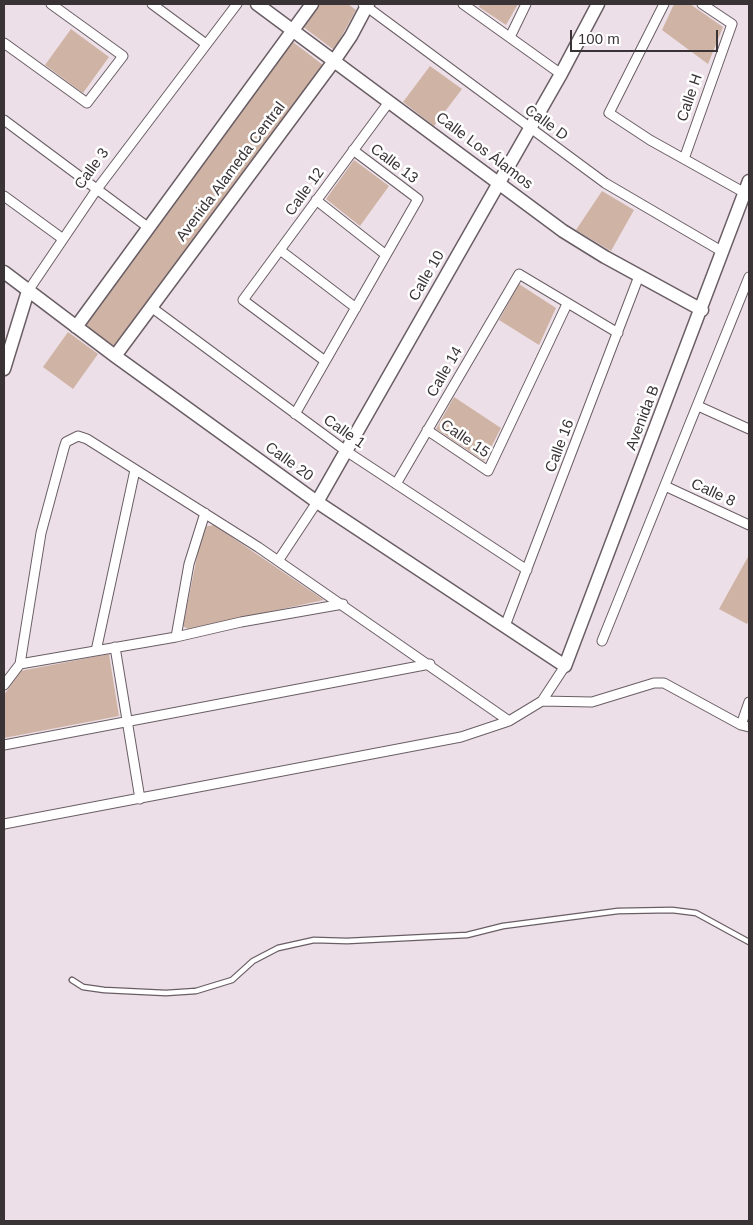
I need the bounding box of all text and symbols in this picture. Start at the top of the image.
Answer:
scale bar [573,20,720,52]
text: 100 m [578,30,620,47]
street label: Calle H [673,72,707,124]
street label: Avenida Alameda Central [173,99,289,245]
street label: Calle D [521,101,571,145]
street label: Calle Los Álamos [432,109,536,193]
street label: Calle 13 [367,140,421,188]
street label: Calle 3 [71,145,113,193]
street label: Calle 12 [282,164,328,220]
street label: Calle 10 [405,248,449,304]
street label: Calle 14 [423,344,467,400]
street label: Avenida B [622,383,664,453]
street label: Calle 1 [320,411,368,453]
street label: Calle 15 [437,416,493,462]
street label: Calle 16 [542,417,578,475]
street label: Calle 20 [261,439,317,485]
street label: Calle 8 [688,475,738,511]

